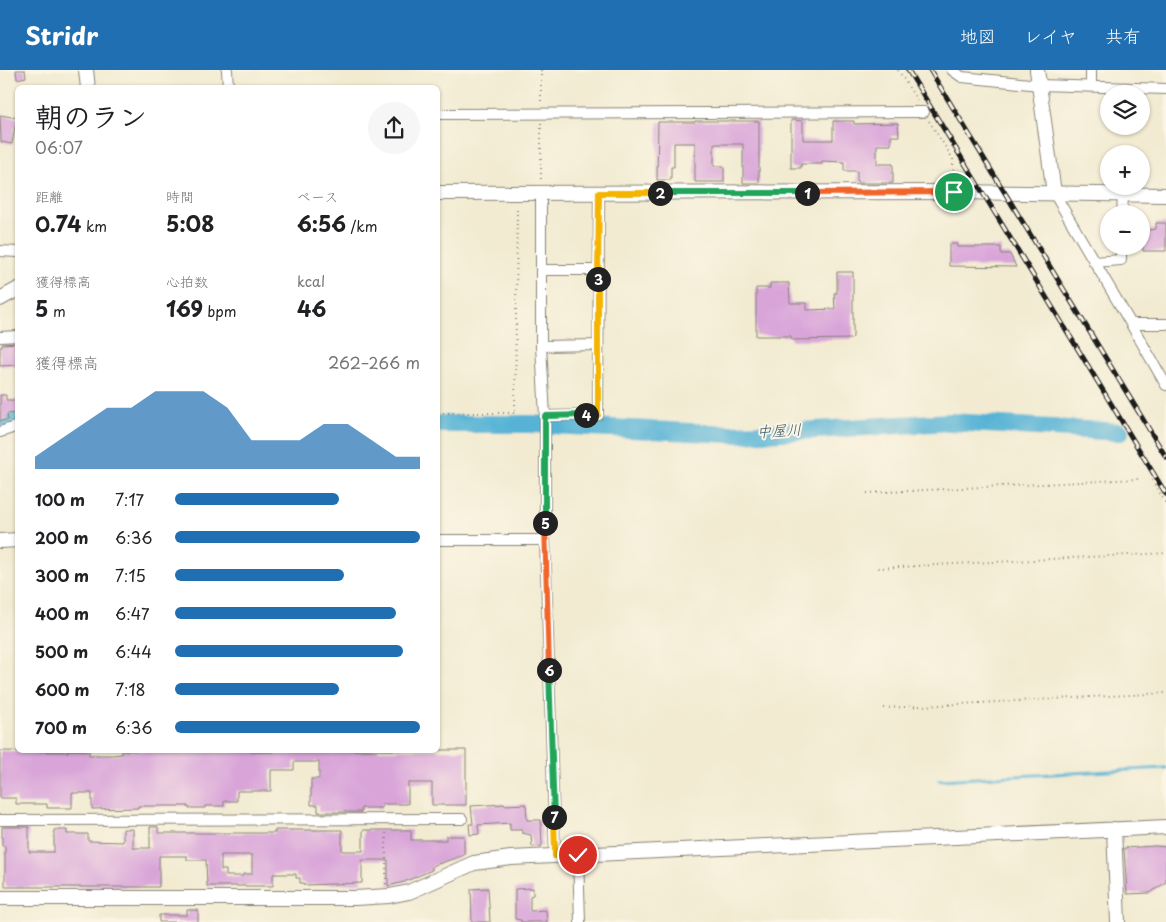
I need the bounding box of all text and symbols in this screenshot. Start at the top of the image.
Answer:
text: Stridr [25,17,98,53]
text: 地図 [960,22,996,49]
text: レイヤ [1024,22,1077,49]
text: 共有 [1105,22,1141,49]
map controls [1100,85,1150,255]
button: layers [1100,85,1150,135]
text: 朝のラン [35,94,147,137]
button: share [368,102,420,154]
text: 06:07 [35,135,83,159]
button: + [1100,145,1150,195]
pin [933,171,975,213]
icon: arrive [940,178,968,206]
pin: 2 [648,180,672,206]
pin: 1 [794,180,820,206]
text: 2 [656,183,665,204]
text: 1 [804,183,811,204]
text: 距離 [35,186,63,207]
text: 時間 [166,186,194,207]
text: ペース [297,186,338,207]
button: − [1100,205,1150,255]
text: 0.74 [35,207,81,239]
text: 5:08 [166,207,214,239]
text: 6:56 [297,207,346,239]
text: km [81,216,107,237]
text: /km [346,216,377,237]
pin: 3 [586,266,610,292]
text: 3 [594,269,603,290]
text: 獲得標高 [35,271,91,292]
text: 心拍数 [166,271,208,292]
text: kcal [297,271,325,292]
text: 5 [35,292,48,324]
text: 169 [166,292,203,324]
text: 46 [297,292,326,324]
text: m [48,301,66,322]
text: bpm [203,301,237,322]
text: 獲得標高 [35,350,99,374]
text: 262–266 m [328,350,420,374]
pin: 4 [574,402,598,428]
text: 4 [582,405,591,426]
water label: 中屋川 [756,417,802,442]
text: 100 m [35,487,85,511]
text: 7:17 [115,487,144,511]
pin: 5 [532,510,558,536]
text: 5 [541,513,550,534]
text: 200 m [35,525,89,549]
text: 6:36 [115,525,153,549]
text: 300 m [35,563,89,587]
text: 7:15 [115,563,146,587]
text: 400 m [35,601,89,625]
text: 6:47 [115,601,150,625]
text: 500 m [35,639,88,663]
text: 6:44 [115,639,152,663]
pin: 6 [536,658,562,682]
text: 6 [545,660,554,681]
text: 600 m [35,677,89,701]
text: 7:18 [115,677,146,701]
text: 700 m [35,715,87,739]
text: 6:36 [115,715,153,739]
pin: 7 [542,804,566,830]
text: 7 [550,807,559,828]
pin [557,834,599,876]
icon: check [564,841,592,869]

